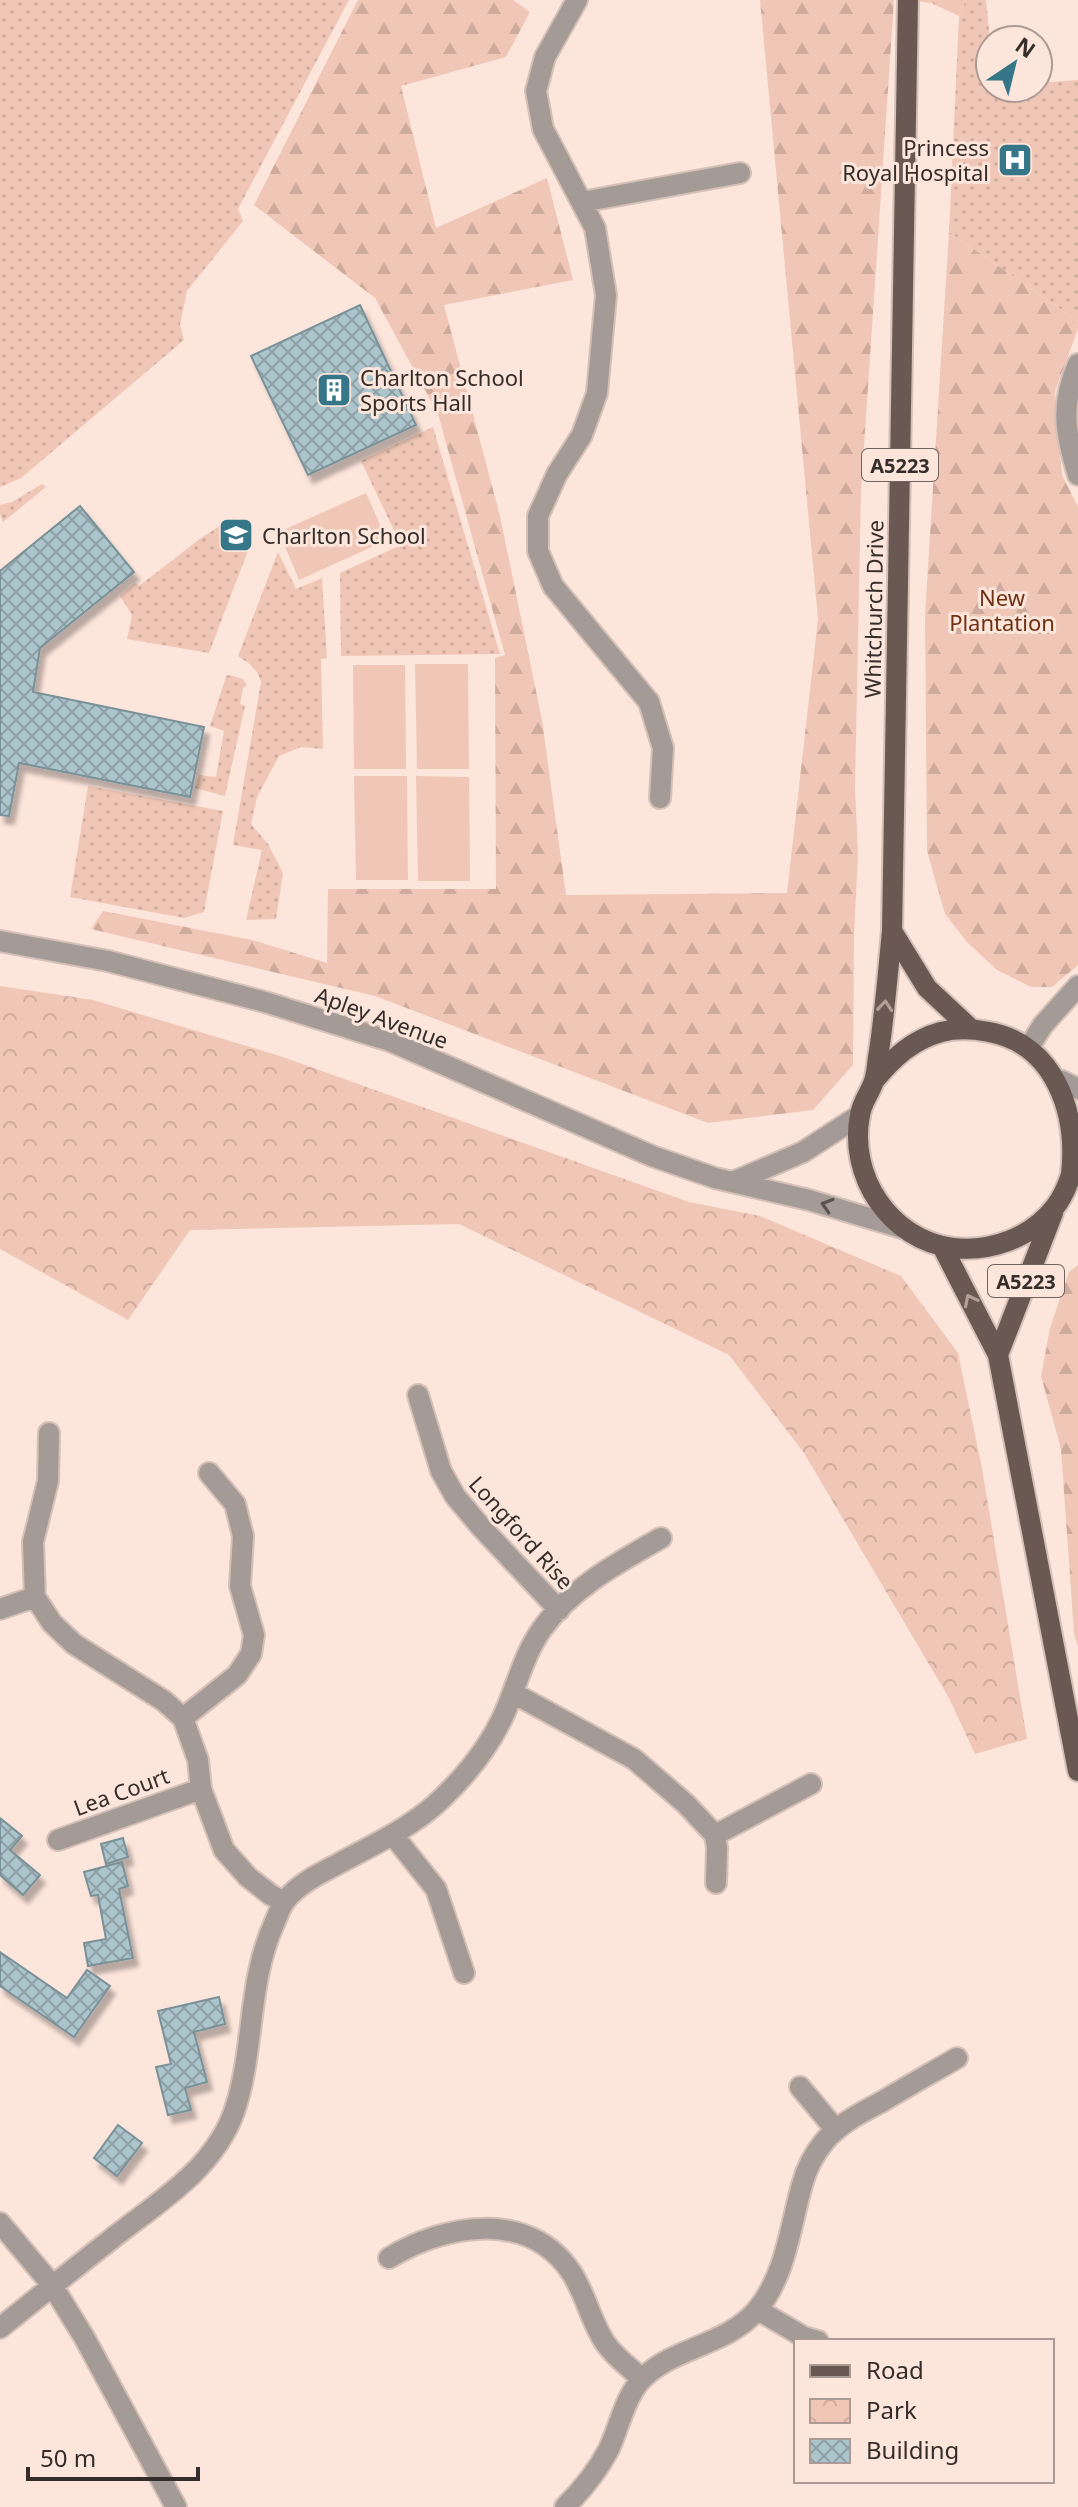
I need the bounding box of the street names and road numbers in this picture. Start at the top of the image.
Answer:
road number: A5223 [862,449,938,481]
street label: Whitchurch Drive [856,520,890,698]
street label: Apley Avenue [311,979,453,1055]
road number: A5223 [988,1265,1064,1297]
street label: Longford Rise [463,1469,581,1595]
street label: Lea Court [69,1760,173,1822]

